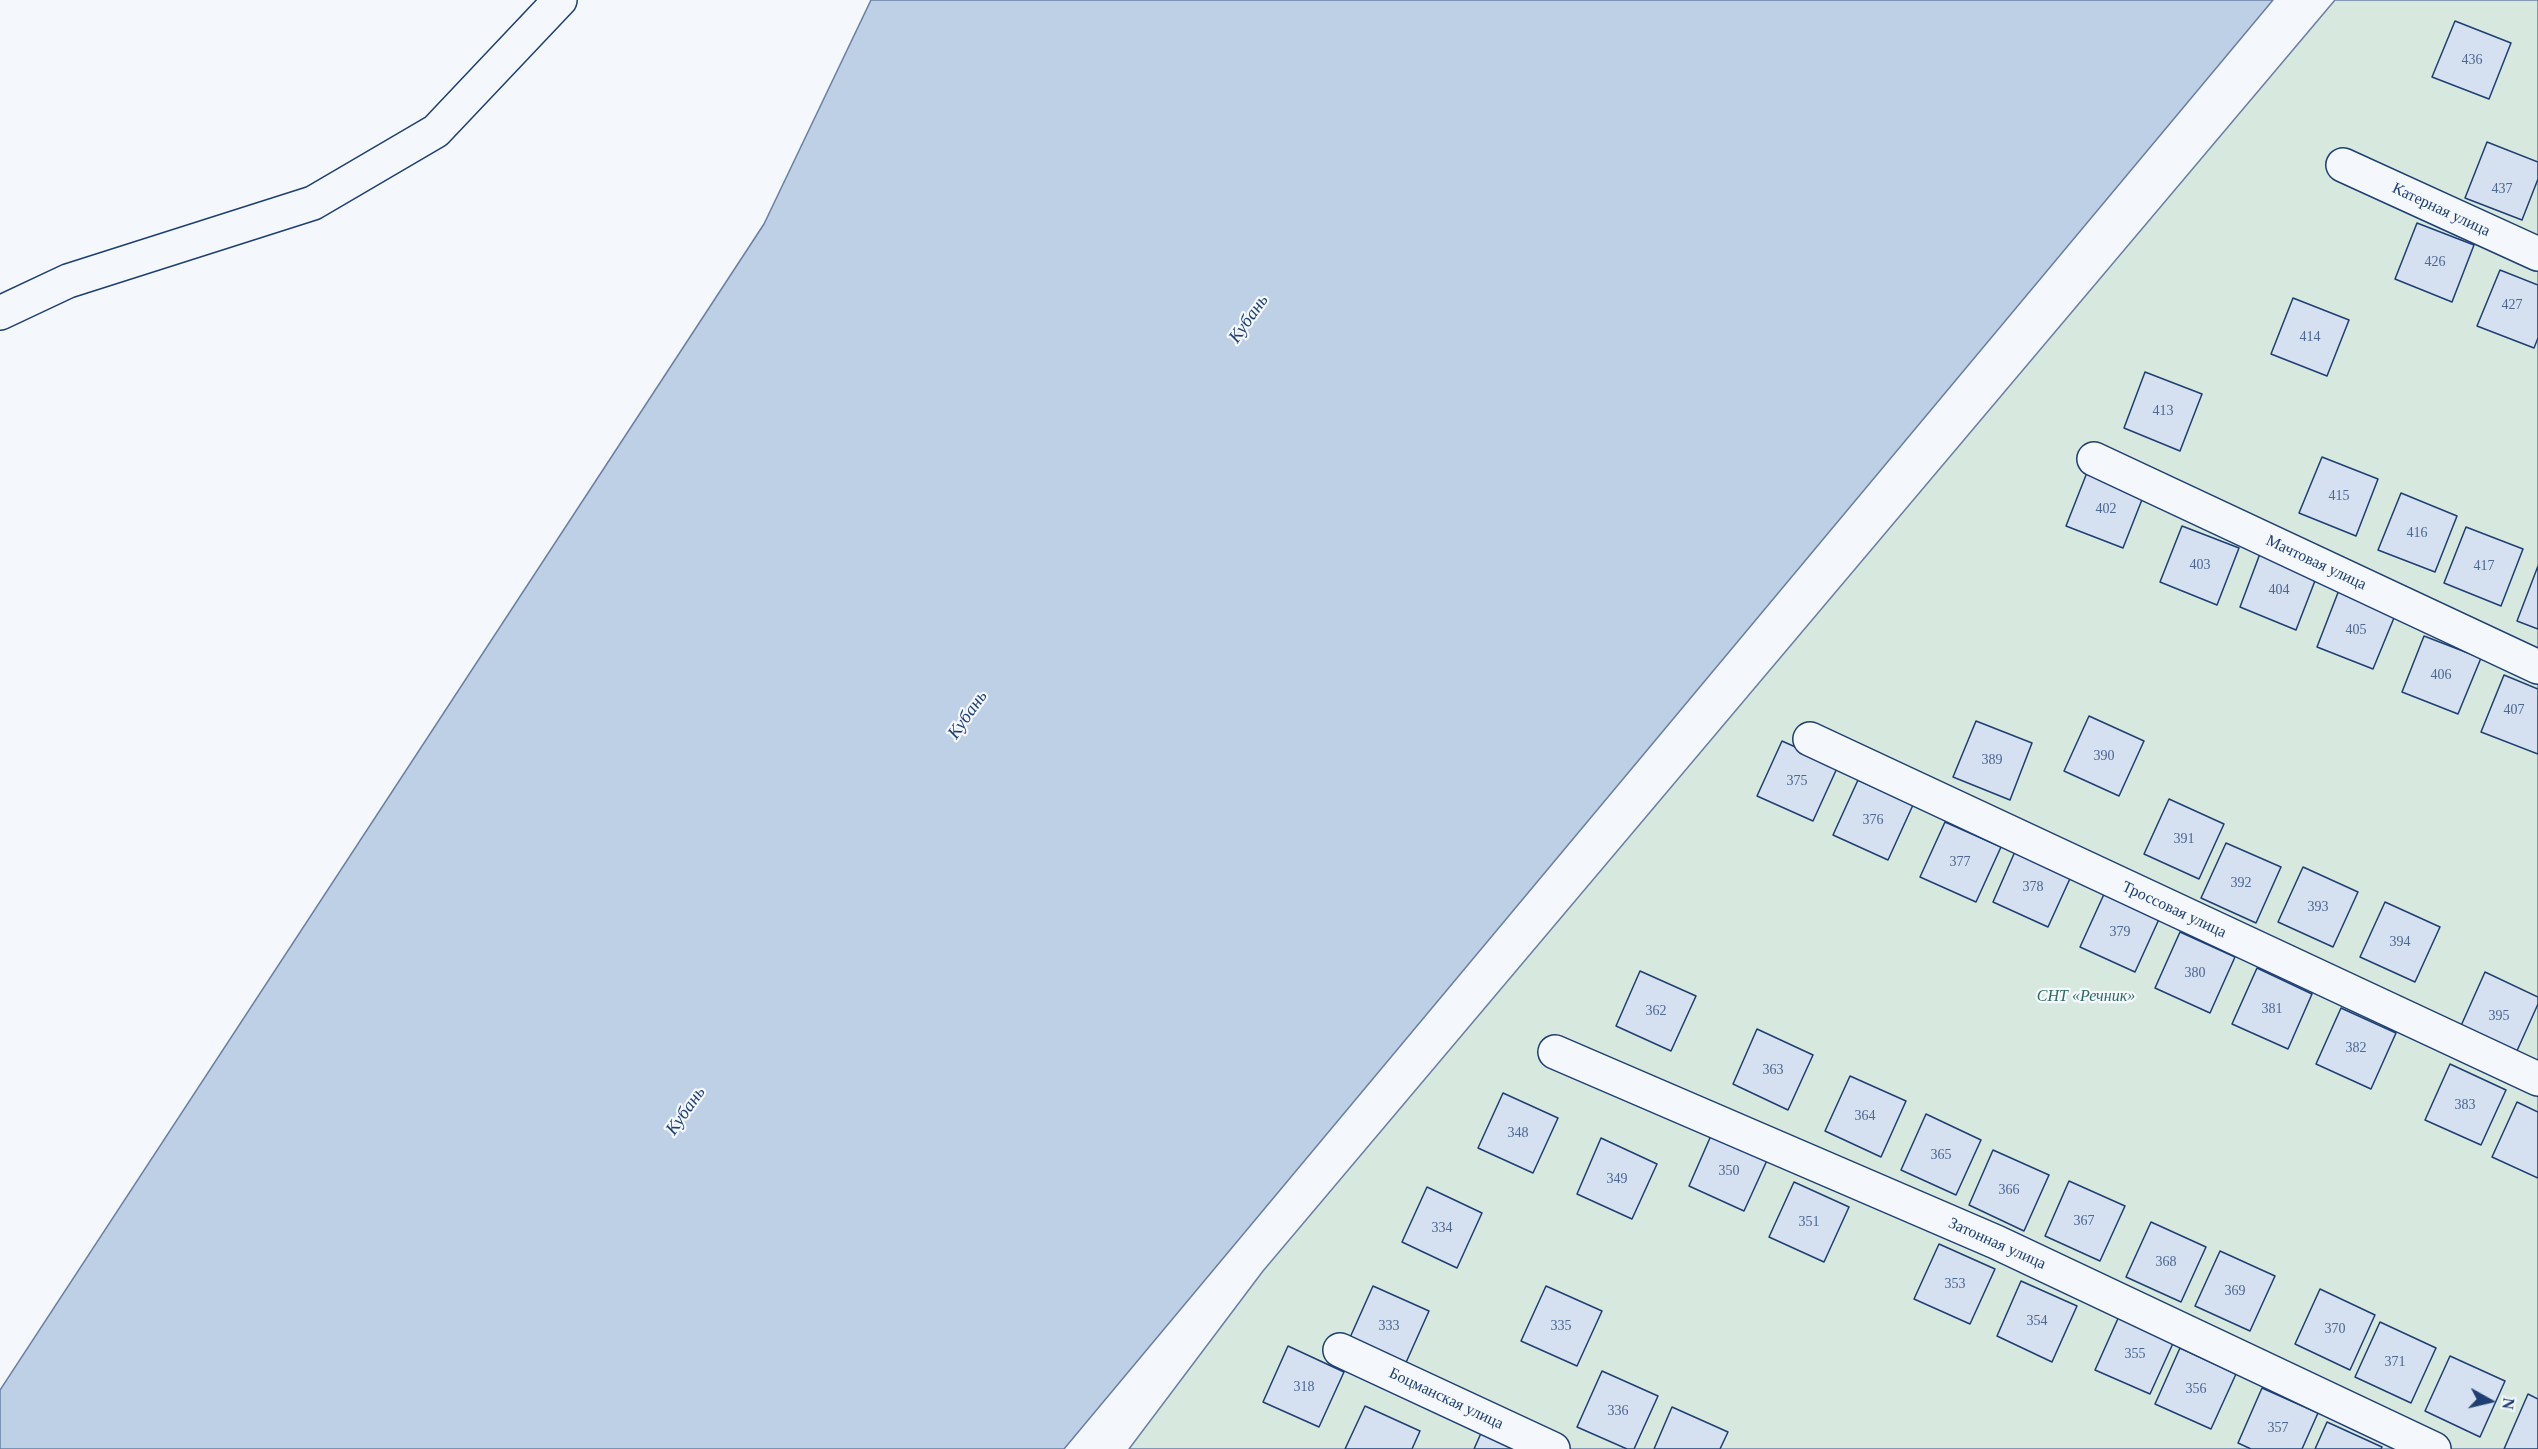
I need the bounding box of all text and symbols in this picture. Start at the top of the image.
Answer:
house number: 436 [2462,52,2482,68]
street label: Катерная улица [2389,179,2493,241]
house number: 437 [2492,181,2512,197]
house number: 426 [2424,254,2446,270]
water label: Кубань [1225,291,1273,347]
house number: 427 [2502,297,2522,313]
house number: 414 [2300,329,2320,345]
house number: 413 [2152,403,2174,419]
house number: 415 [2328,488,2350,504]
house number: 402 [2096,501,2116,517]
house number: 416 [2406,525,2428,541]
street label: Мачтовая улица [2263,531,2369,595]
house number: 403 [2190,557,2210,573]
house number: 417 [2474,558,2494,574]
house number: 404 [2268,582,2290,598]
house number: 405 [2346,622,2366,638]
house number: 406 [2430,667,2452,683]
water label: Кубань [944,687,992,743]
house number: 407 [2504,702,2524,718]
house number: 390 [2094,748,2114,764]
house number: 389 [1982,752,2002,768]
house number: 375 [1786,773,1808,789]
house number: 376 [1862,812,1884,828]
house number: 391 [2174,831,2194,847]
house number: 377 [1950,854,1970,870]
house number: 392 [2230,875,2252,891]
street label: Троссовая улица [2119,877,2229,943]
house number: 378 [2022,879,2044,895]
house number: 393 [2308,899,2328,915]
house number: 379 [2110,924,2130,940]
house number: 394 [2390,934,2410,950]
house number: 380 [2184,965,2206,981]
park label: СНТ «Речник» [2037,987,2135,1007]
house number: 381 [2262,1001,2282,1017]
house number: 362 [1646,1003,1666,1019]
house number: 395 [2488,1008,2510,1024]
house number: 382 [2346,1040,2366,1056]
house number: 363 [1762,1062,1784,1078]
water label: Кубань [662,1083,710,1139]
house number: 383 [2454,1097,2476,1113]
house number: 364 [1854,1108,1876,1124]
house number: 348 [1508,1125,1528,1141]
house number: 365 [1930,1147,1952,1163]
house number: 350 [1718,1163,1740,1179]
house number: 349 [1606,1171,1628,1187]
house number: 366 [1998,1182,2020,1198]
house number: 367 [2074,1213,2094,1229]
house number: 351 [1798,1214,1820,1230]
street label: Затонная улица [1945,1214,2049,1274]
house number: 334 [1432,1220,1452,1236]
house number: 368 [2156,1254,2176,1270]
house number: 353 [1944,1276,1966,1292]
house number: 369 [2224,1283,2246,1299]
house number: 354 [2026,1313,2048,1329]
house number: 333 [1378,1318,1400,1334]
house number: 335 [1550,1318,1572,1334]
house number: 370 [2324,1321,2346,1337]
house number: 355 [2124,1346,2146,1362]
house number: 371 [2384,1354,2406,1370]
street label: Боцманская улица [1386,1364,1506,1434]
north arrow [2460,1371,2520,1431]
house number: 318 [1294,1379,1314,1395]
house number: 356 [2186,1381,2206,1397]
text: N [2499,1397,2518,1410]
house number: 336 [1608,1403,1628,1419]
house number: 357 [2268,1420,2288,1436]

